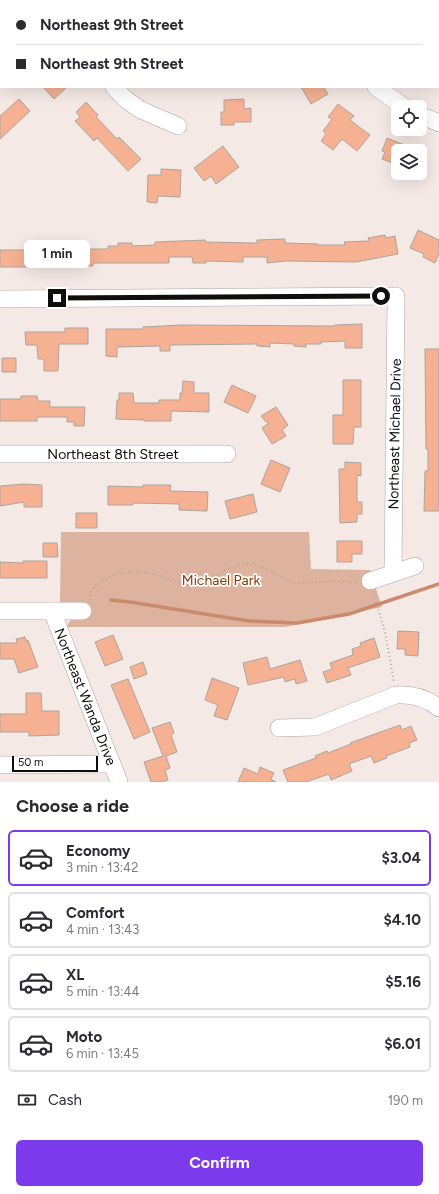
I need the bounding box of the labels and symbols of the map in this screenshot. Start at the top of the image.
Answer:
callout: 1 min [24,240,90,268]
route start [372,287,390,305]
route end [48,289,66,307]
street label: Northeast Michael Drive [385,358,405,510]
street label: Northeast 8th Street [47,446,179,463]
park label: Michael Park [182,572,260,589]
street label: Northeast Wanda Drive [51,626,120,768]
scale bar [12,754,98,773]

